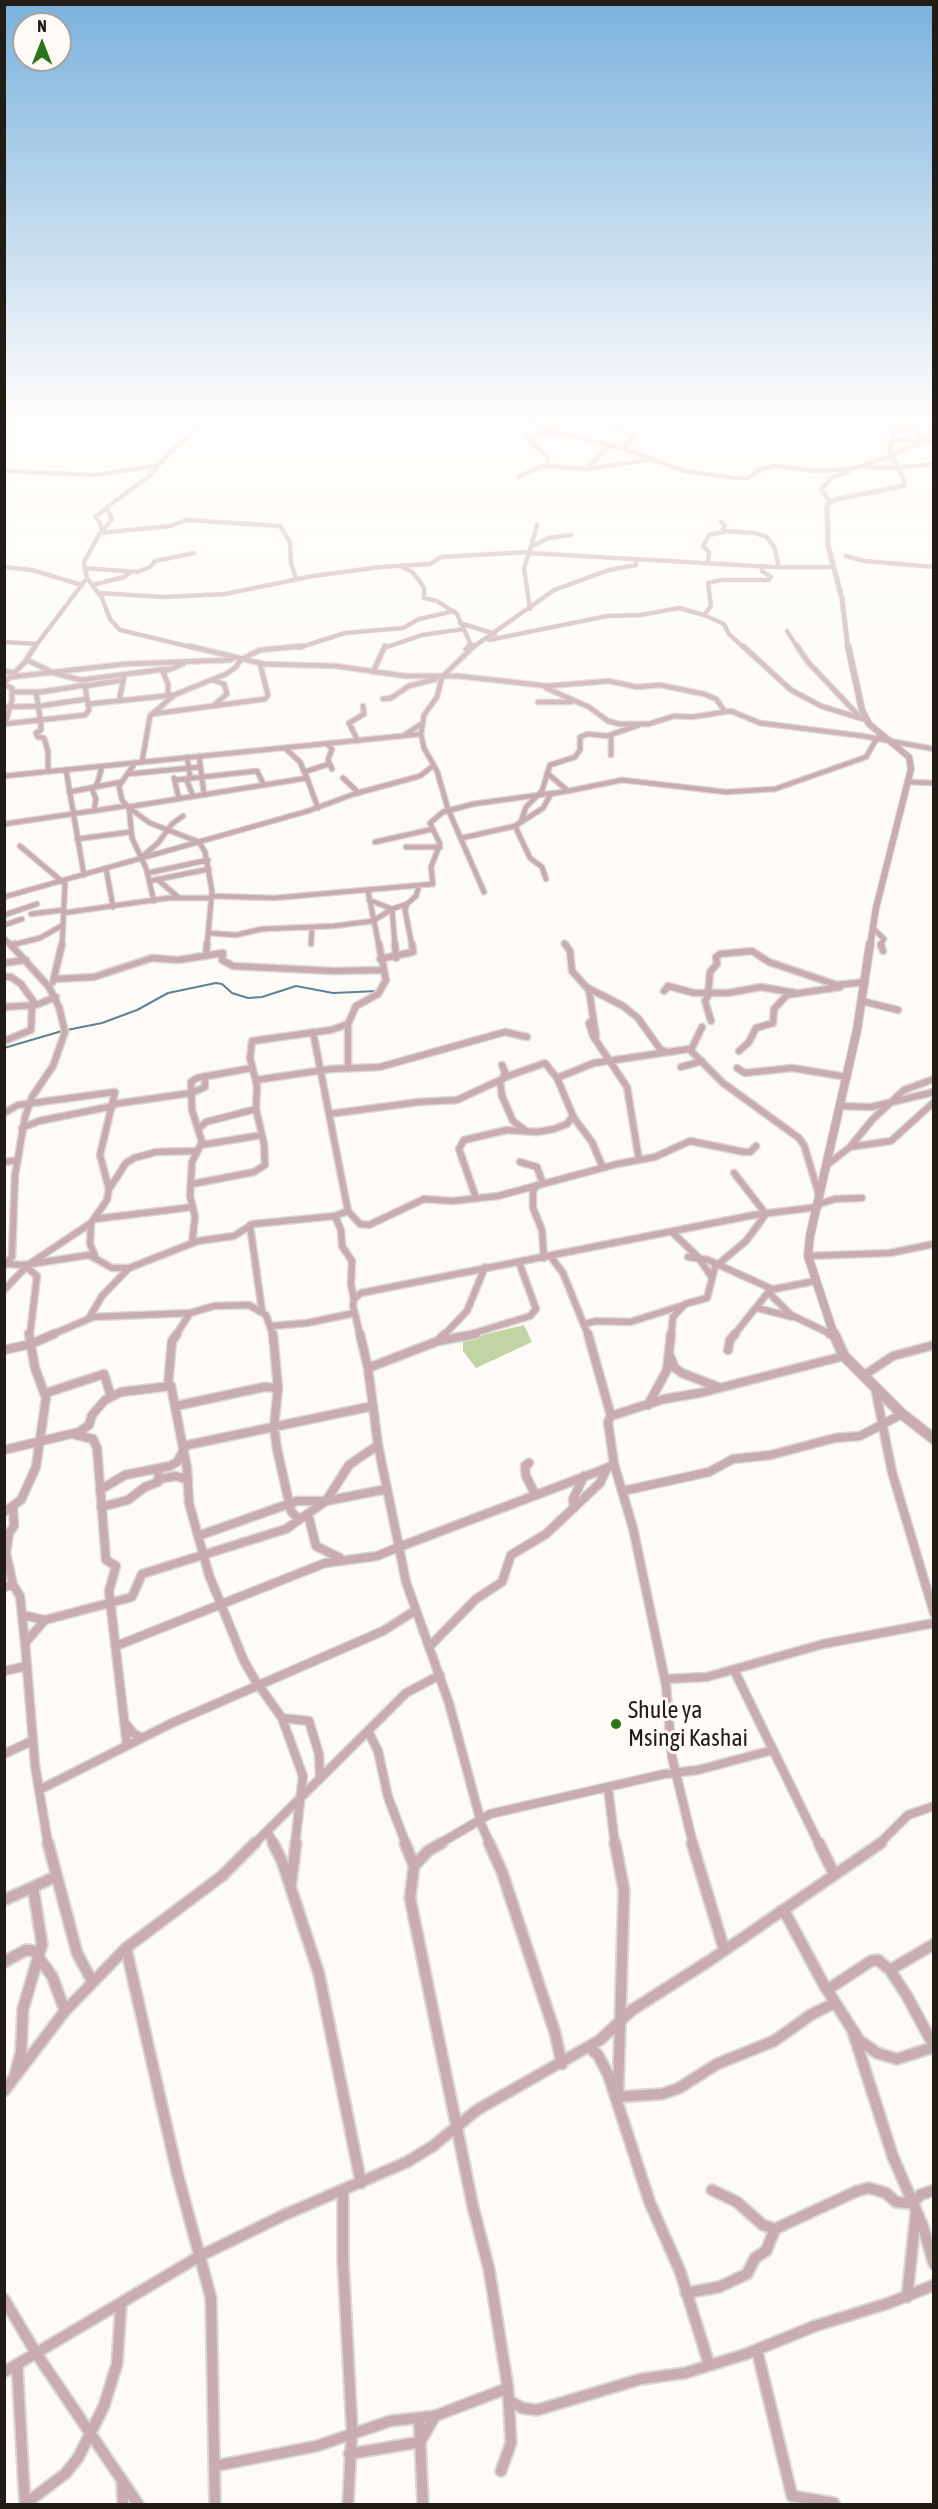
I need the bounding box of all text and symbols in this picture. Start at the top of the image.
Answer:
north arrow [12,12,72,72]
text: N [37,17,47,35]
place label: Shule ya Msingi Kashai [628,1696,748,1752]
marker: Shule ya Msingi Kashai [609,1717,623,1731]

